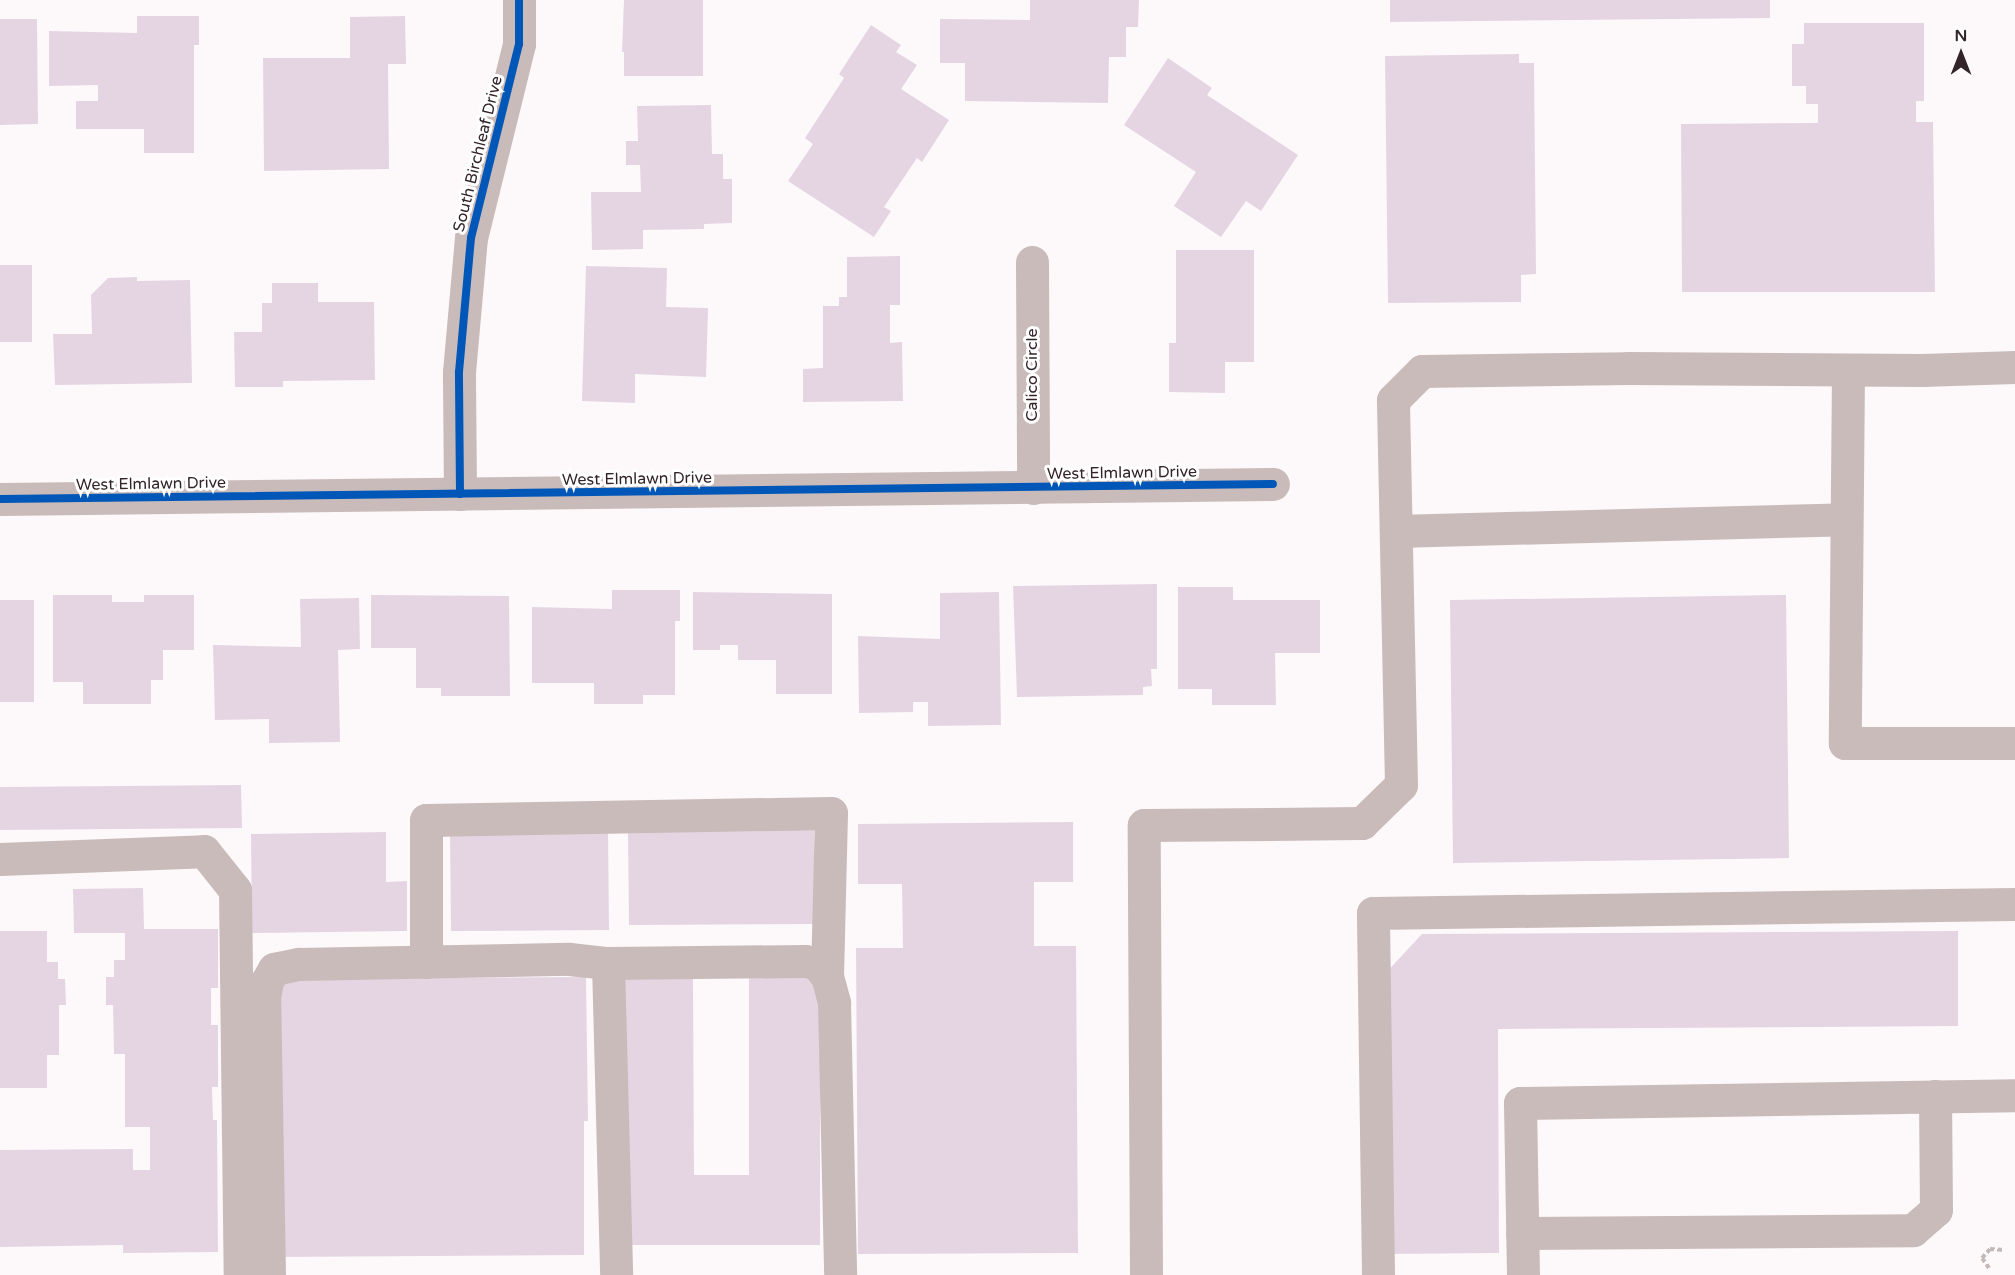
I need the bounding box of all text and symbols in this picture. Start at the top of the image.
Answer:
north arrow [1931,24,1991,84]
text: N [1955,26,1967,46]
street label: South Birchleaf Drive [449,74,507,234]
street label: Calico Circle [1022,329,1042,421]
street label: West Elmlawn Drive [1047,462,1197,484]
street label: West Elmlawn Drive [562,468,712,490]
street label: West Elmlawn Drive [76,473,226,495]

